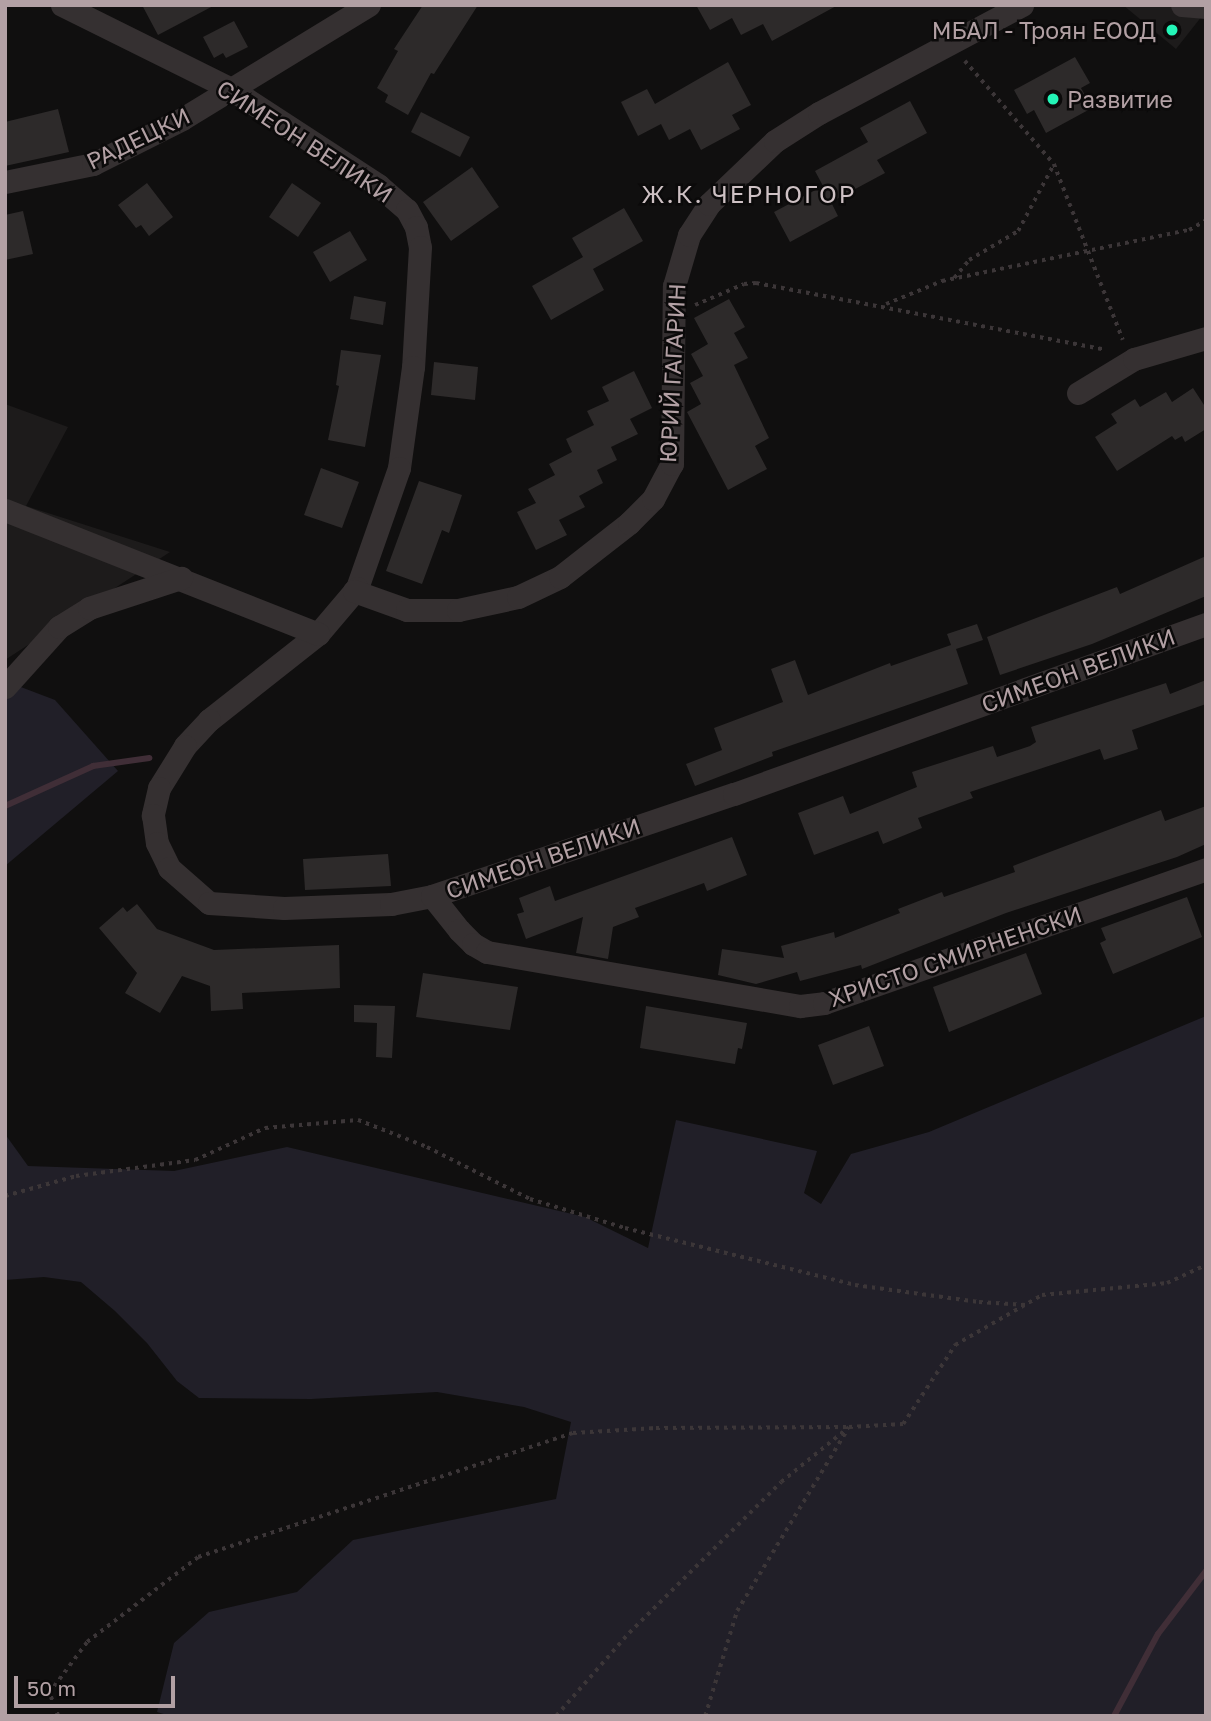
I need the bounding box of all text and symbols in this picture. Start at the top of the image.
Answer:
place label: МБАЛ - Троян ЕООД [932,16,1156,44]
marker: МБАЛ - Троян ЕООД [1162,20,1182,40]
street label: СИМЕОН ВЕЛИКИ [212,74,398,208]
place label: Развитие [1067,85,1173,113]
marker: Развитие [1045,91,1061,107]
street label: РАДЕЦКИ [82,101,194,175]
district label: Ж.К. ЧЕРНОГОР [643,180,855,208]
street label: ЮРИЙ ГАГАРИН [654,283,690,463]
street label: СИМЕОН ВЕЛИКИ [977,622,1179,718]
street label: СИМЕОН ВЕЛИКИ [442,812,644,904]
street label: ХРИСТО СМИРНЕНСКИ [825,900,1085,1012]
scale bar [18,1662,178,1706]
text: 50 m [27,1675,76,1701]

